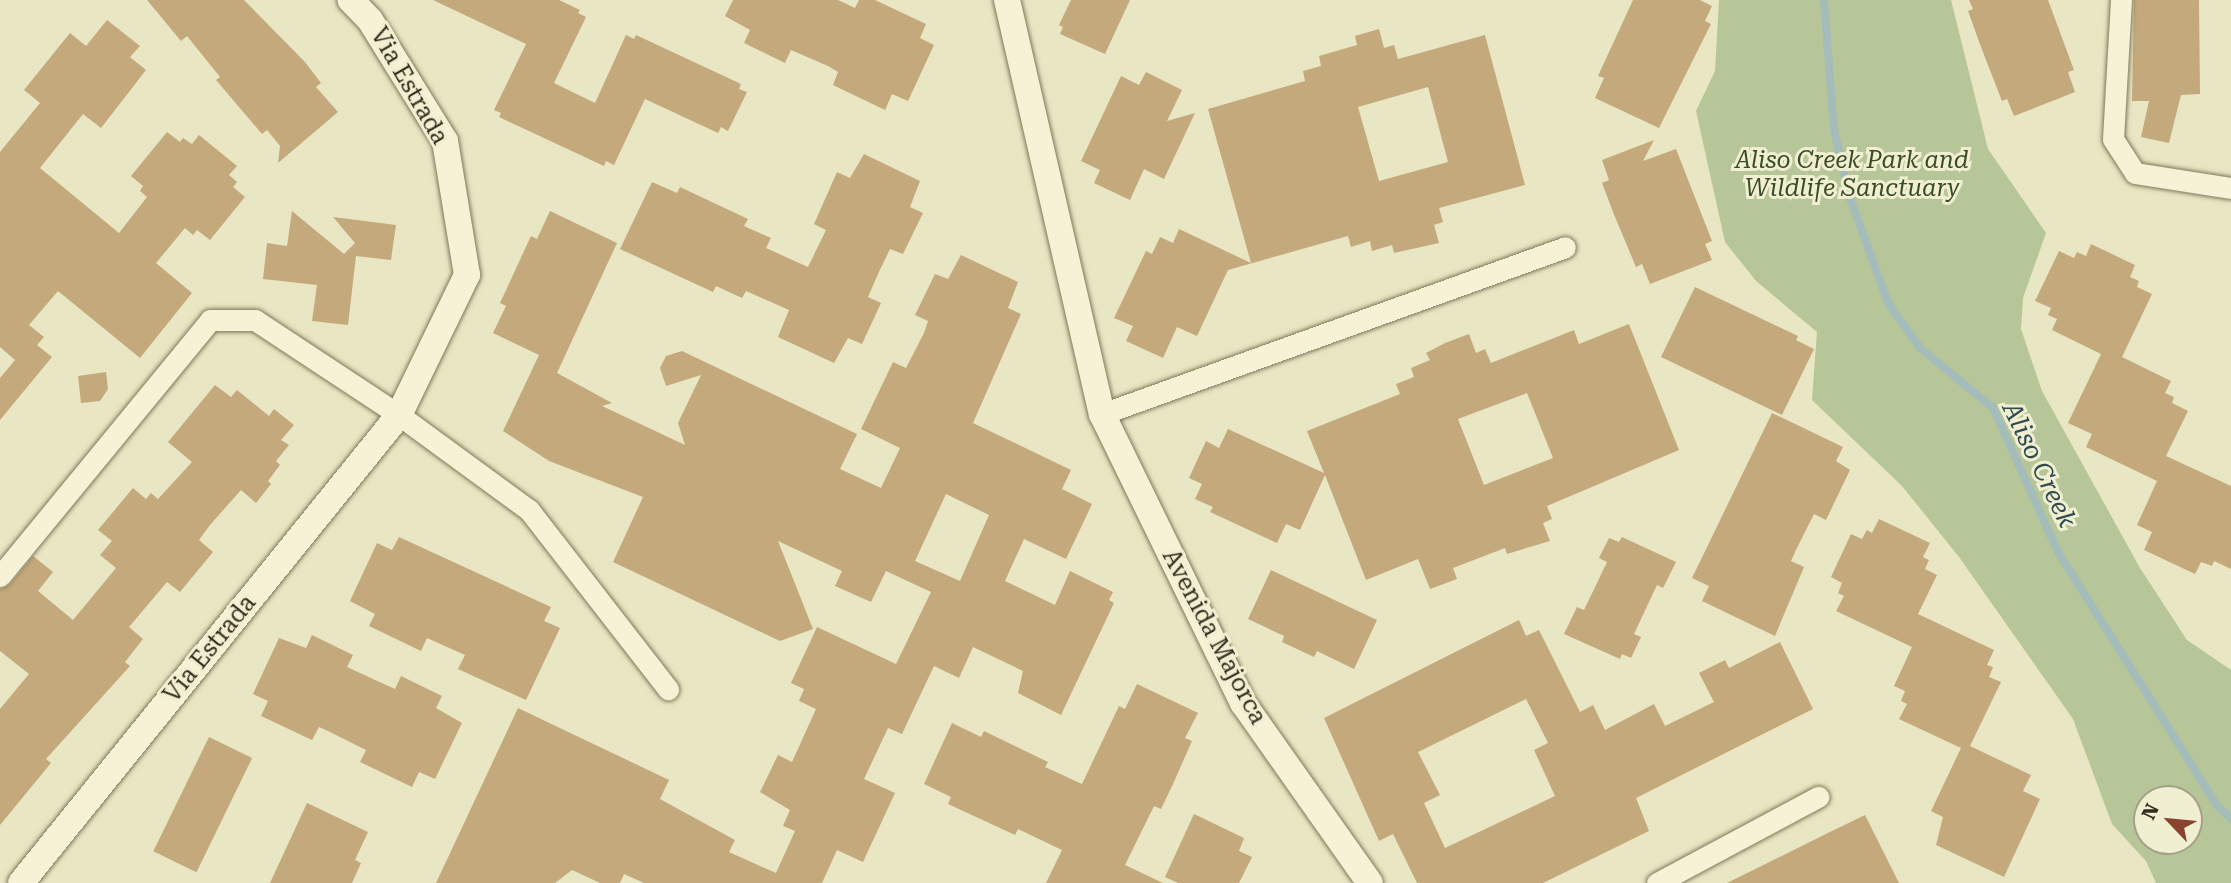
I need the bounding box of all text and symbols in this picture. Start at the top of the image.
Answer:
street label: Via Estrada [364,22,454,150]
park label: Aliso Creek Park and Wildlife Sanctuary [1735,147,1969,203]
water label: Aliso Creek [1995,397,2083,533]
street label: Avenida Majorca [1156,545,1272,729]
street label: Via Estrada [158,589,262,709]
north arrow [2133,785,2203,855]
text: N [2137,800,2164,823]

